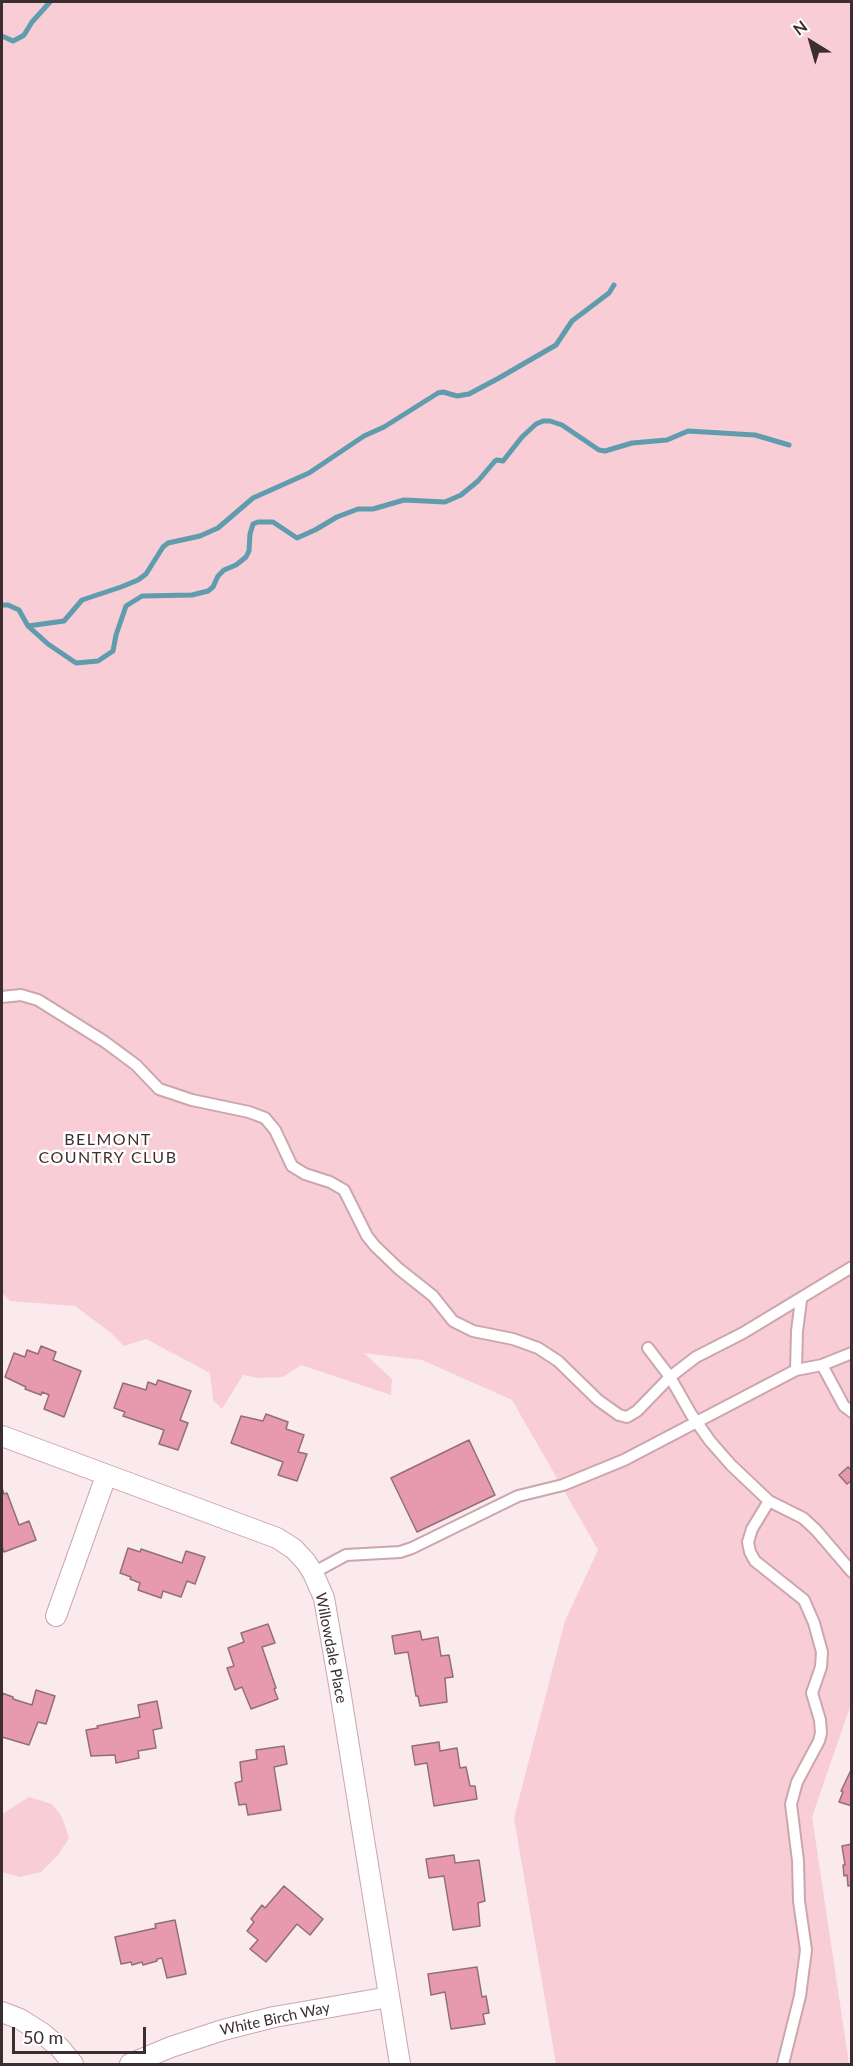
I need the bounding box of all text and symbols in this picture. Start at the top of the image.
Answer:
north arrow [781,12,841,72]
text: N [789,16,811,39]
district label: BELMONT COUNTRY CLUB [39,1130,177,1168]
street label: Willowdale Place [311,1591,351,1705]
street label: White Birch Way [218,1999,332,2039]
scale bar [15,2015,148,2053]
text: 50 m [23,2026,63,2048]

